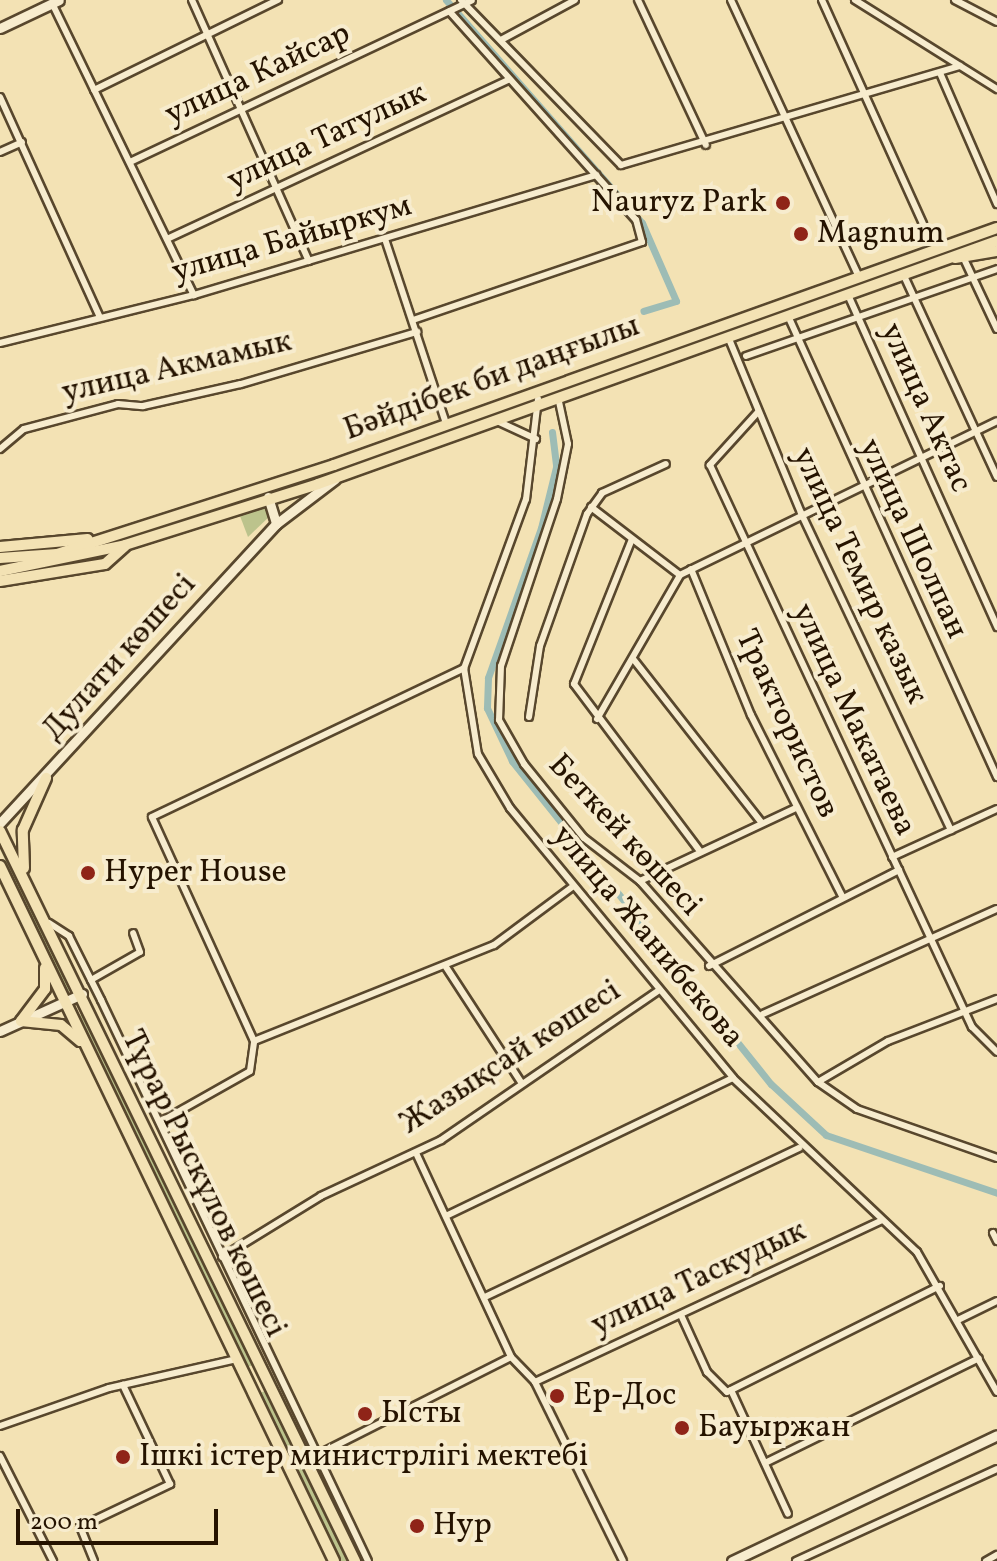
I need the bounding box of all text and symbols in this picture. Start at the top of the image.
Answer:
street label: улица Кайсар [159,15,357,135]
street label: улица Татулык [221,75,433,201]
place label: Nauryz Park [591,184,767,222]
street label: улица Байыркум [168,187,416,293]
marker: Nauryz Park [774,194,792,212]
place label: Magnum [817,215,945,253]
marker: Magnum [792,225,810,243]
street label: Бәйдібек би даңғылы [339,308,645,450]
street label: улица Актас [871,317,979,499]
street label: улица Акмамык [58,323,296,413]
street label: улица Шолпан [849,433,975,645]
street label: улица Темир казык [782,441,936,711]
street label: Дулати көшесі [35,566,205,750]
street label: улица Макатаева [782,598,924,842]
street label: Трактористов [726,624,846,824]
street label: Беткей көшесі [539,747,709,925]
street label: улица Жанибекова [543,818,751,1056]
place label: Hyper House [104,854,287,892]
marker: Hyper House [79,864,97,882]
street label: Жазықсай көшесі [393,972,629,1144]
street label: Тұрар Рыскұлов көшесі [112,1024,294,1344]
street label: улица Таскудык [585,1212,813,1346]
place label: Ер-Дос [573,1377,677,1415]
marker: Ер-Дос [548,1387,566,1405]
place label: Ысты [381,1395,461,1433]
marker: Ысты [356,1405,374,1423]
place label: Бауыржан [698,1409,851,1447]
marker: Бауыржан [673,1419,691,1437]
place label: Ішкі істер министрлігі мектебі [139,1438,588,1476]
marker: Ішкі істер министрлігі мектебі [114,1448,132,1466]
scale bar [20,1493,222,1543]
text: 200 m [30,1506,98,1540]
place label: Нур [433,1507,492,1545]
marker: Нур [408,1517,426,1535]

